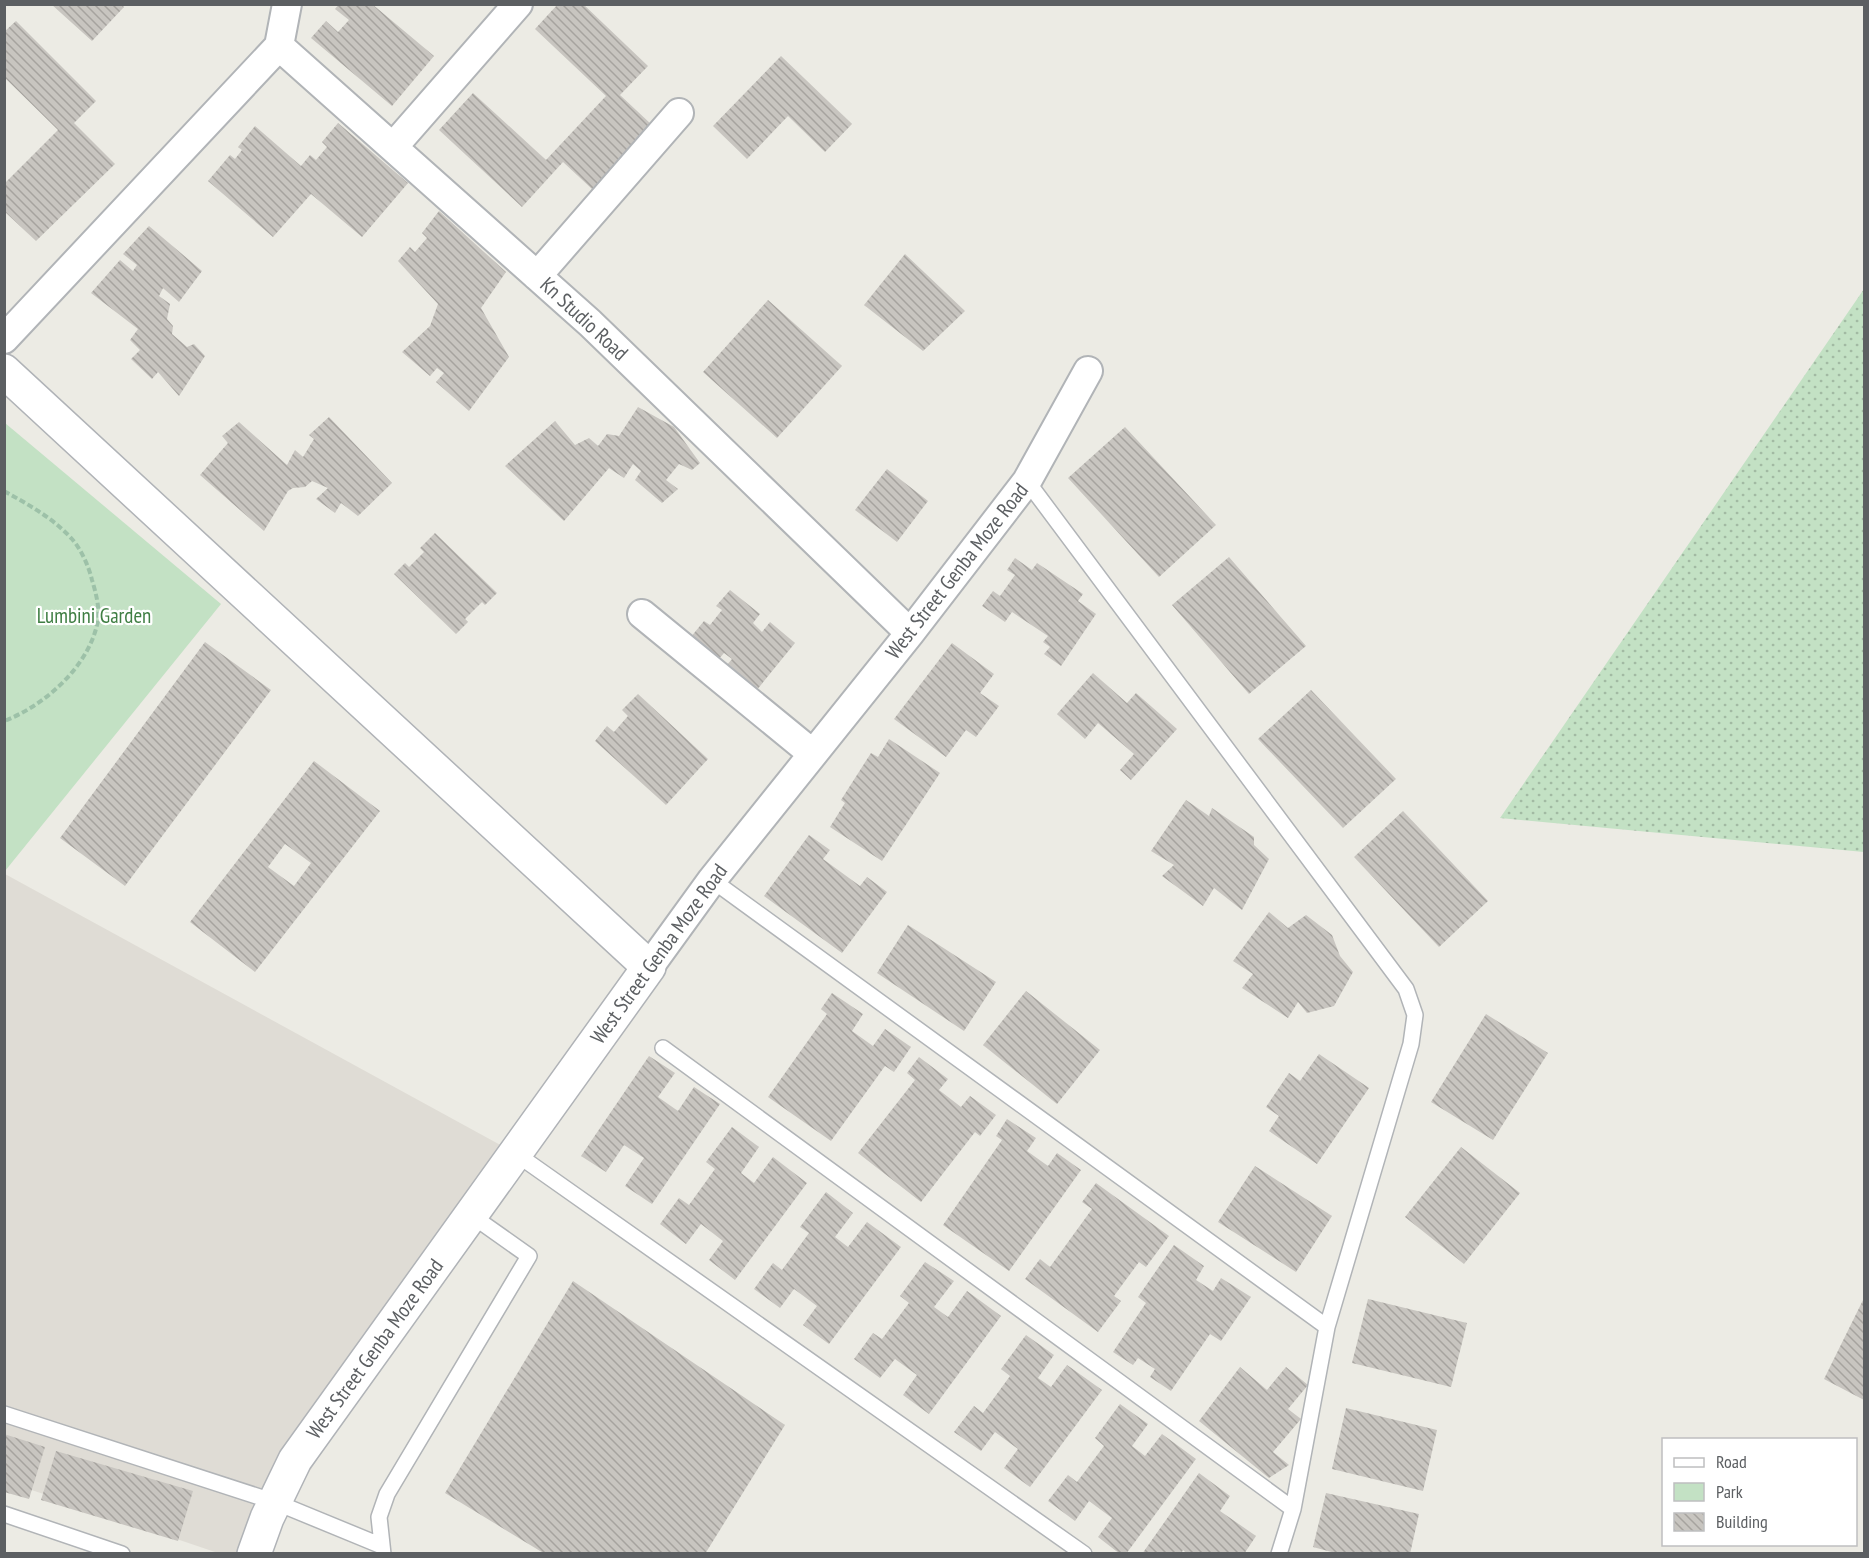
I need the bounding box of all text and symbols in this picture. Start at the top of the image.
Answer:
street label: Kn Studio Road [535,271,634,366]
street label: West Street Genba Moze Road [880,477,1034,664]
park label: Lumbini Garden [37,602,151,629]
street label: West Street Genba Moze Road [584,858,733,1049]
street label: West Street Genba Moze Road [300,1253,449,1444]
legend [1662,1438,1857,1546]
text: Road [1716,1450,1747,1473]
text: Park [1716,1480,1743,1503]
text: Building [1716,1510,1768,1533]

